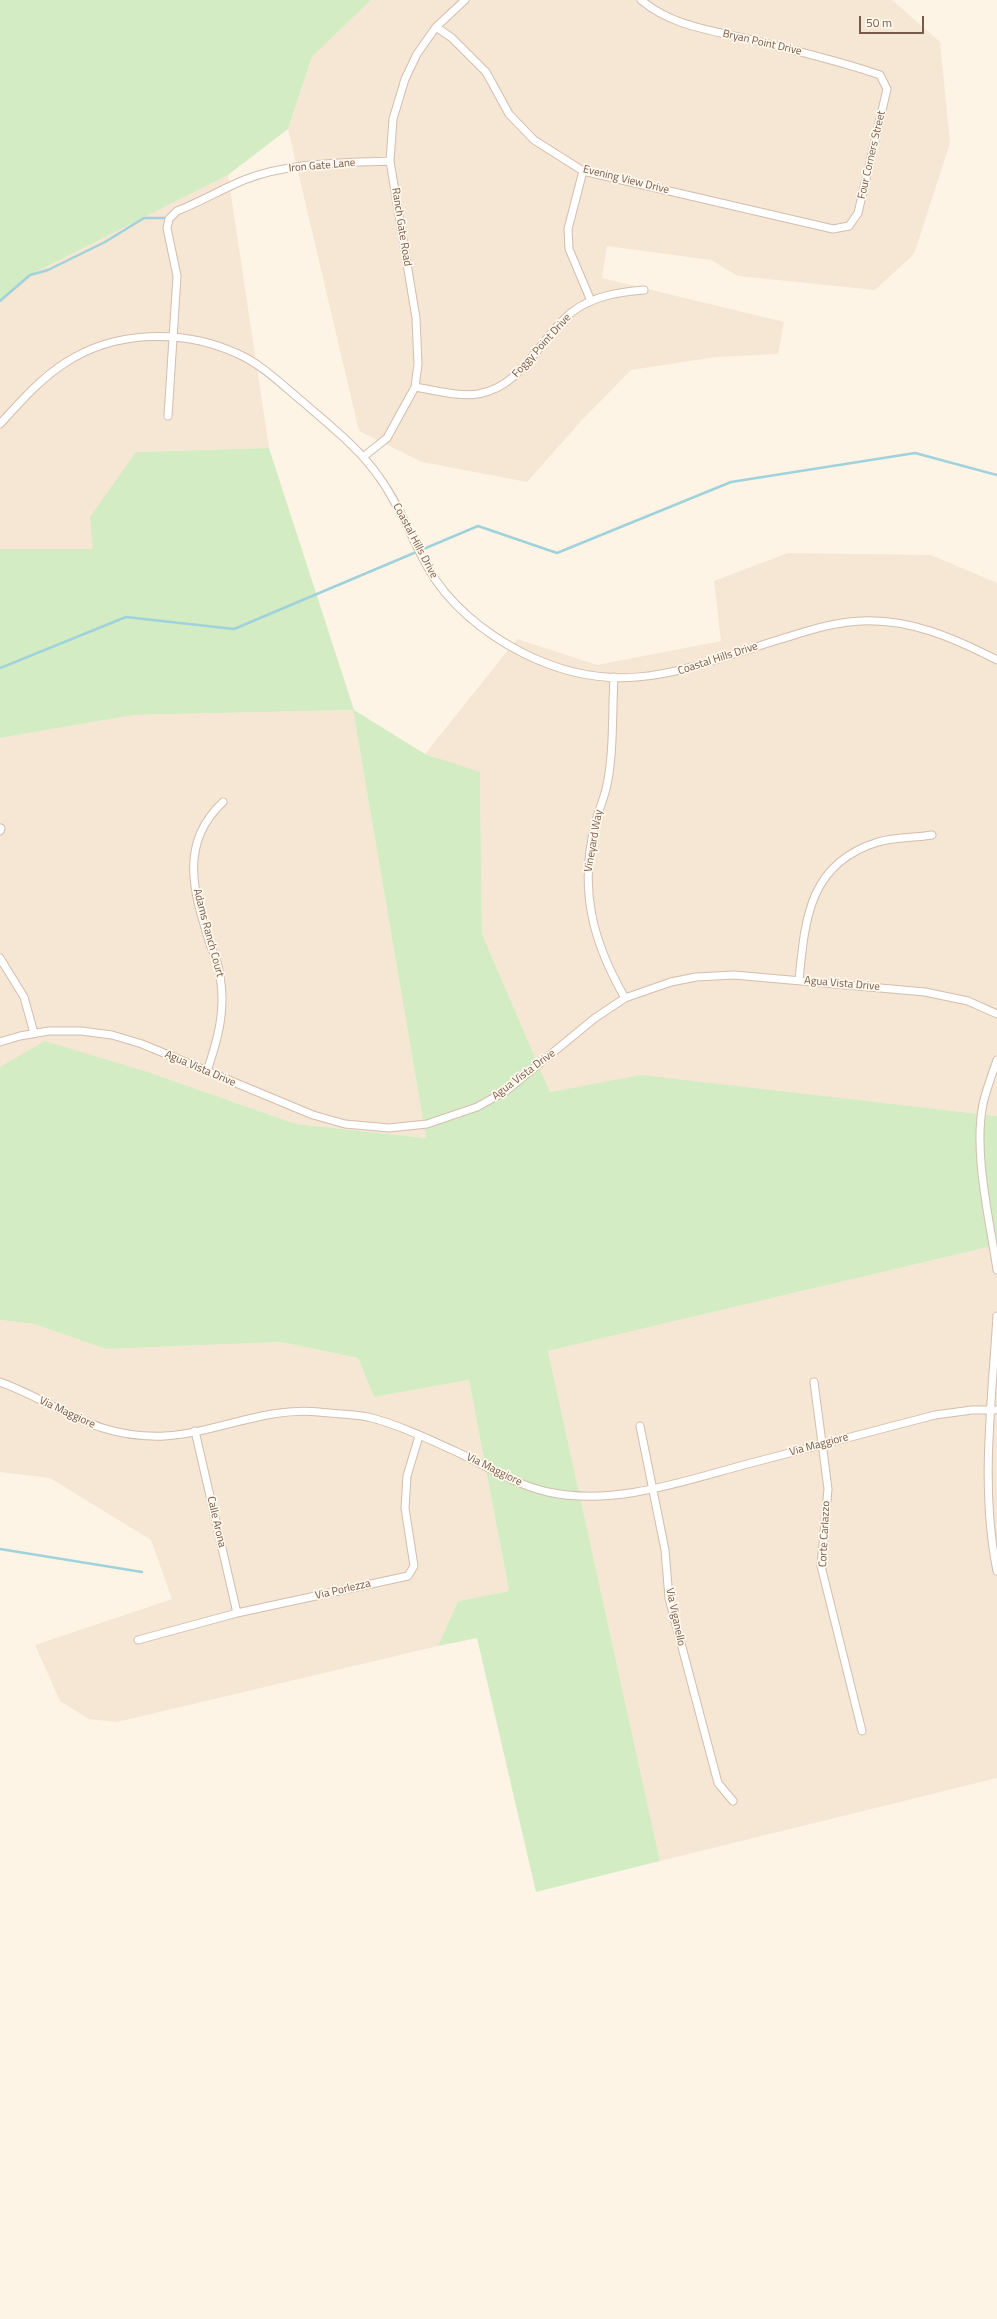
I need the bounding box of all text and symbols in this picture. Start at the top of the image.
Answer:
scale bar [861,8,926,34]
text: 50 m [866,13,892,32]
street label: Bryan Point Drive [721,28,803,58]
street label: Four Corners Street [855,110,889,200]
street label: Iron Gate Lane [288,157,356,175]
street label: Evening View Drive [582,163,670,197]
street label: Ranch Gate Road [388,187,414,267]
street label: Foggy Point Drive [510,311,574,381]
street label: Coastal Hills Drive [390,501,440,581]
street label: Coastal Hills Drive [676,640,760,678]
street label: Vineyard Way [582,809,606,873]
street label: Adams Ranch Court [190,887,226,979]
street label: Agua Vista Drive [804,974,880,994]
street label: Agua Vista Drive [490,1047,558,1103]
street label: Agua Vista Drive [163,1048,237,1090]
street label: Via Maggiore [37,1394,97,1432]
street label: Via Maggiore [788,1431,850,1459]
street label: Via Maggiore [464,1451,524,1489]
street label: Calle Arona [204,1495,228,1549]
street label: Corte Carlazzo [817,1500,833,1568]
street label: Via Porlezza [314,1577,372,1603]
street label: Via Viganello [662,1587,688,1647]

